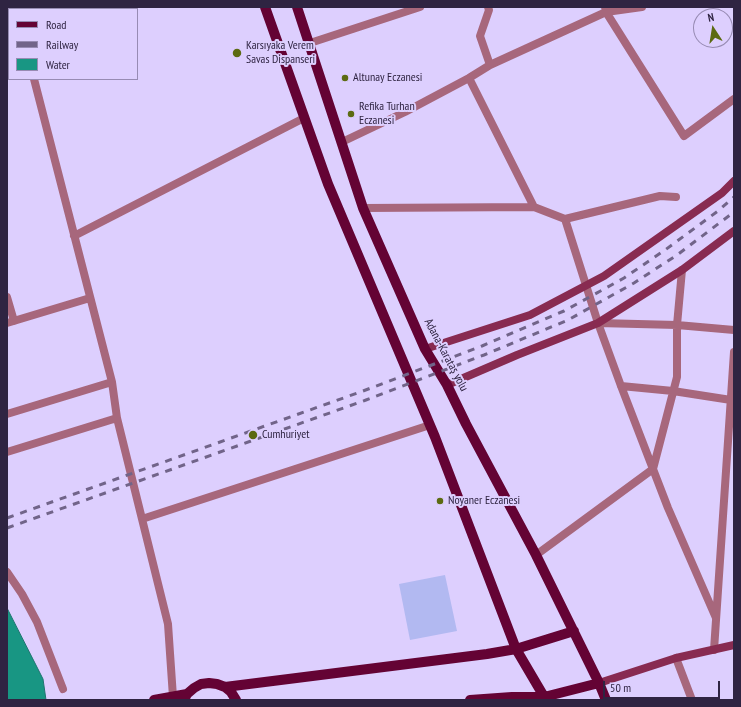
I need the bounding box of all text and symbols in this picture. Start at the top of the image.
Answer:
legend [8,8,138,80]
north arrow [693,8,733,48]
text: N [706,10,715,25]
text: Road [46,17,66,32]
text: Railway [46,37,78,52]
place label: Karsıyaka Verem Savas Dispanseri [246,39,315,67]
marker: Karsıyaka Verem Savas Dispanseri [231,47,243,59]
text: Water [46,57,70,72]
place label: Altunay Eczanesi [353,71,422,85]
marker: Altunay Eczanesi [340,73,350,83]
place label: Refika Turhan Eczanesi [359,100,415,128]
marker: Refika Turhan Eczanesi [346,109,356,119]
street label: Adana-Karataş yolu [421,316,471,394]
place label: Cumhuriyet [262,428,310,442]
marker: Cumhuriyet [247,429,259,441]
place label: Noyaner Eczanesi [448,494,520,508]
marker: Noyaner Eczanesi [435,496,445,506]
scale bar [605,673,722,699]
text: 50 m [610,680,631,695]

